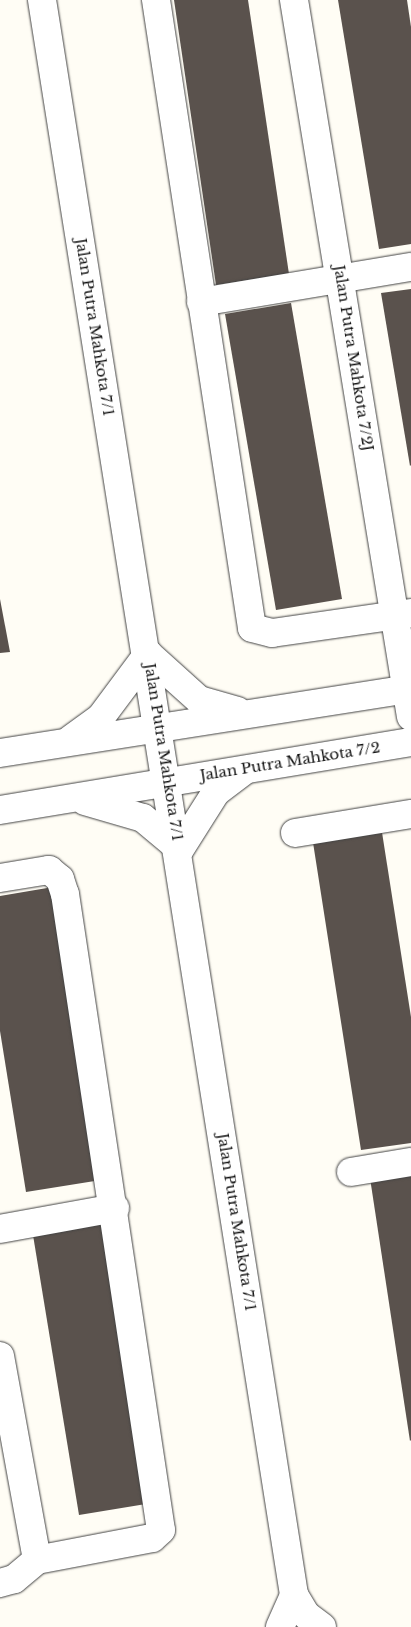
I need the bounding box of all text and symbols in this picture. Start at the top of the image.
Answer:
street label: Jalan Putra Mahkota 7/1 [72,237,118,417]
street label: Jalan Putra Mahkota 7/2J [330,264,378,452]
street label: Jalan Putra Mahkota 7/1 [141,662,187,842]
street label: Jalan Putra Mahkota 7/2 [198,738,382,784]
street label: Jalan Putra Mahkota 7/1 [214,1132,260,1312]

